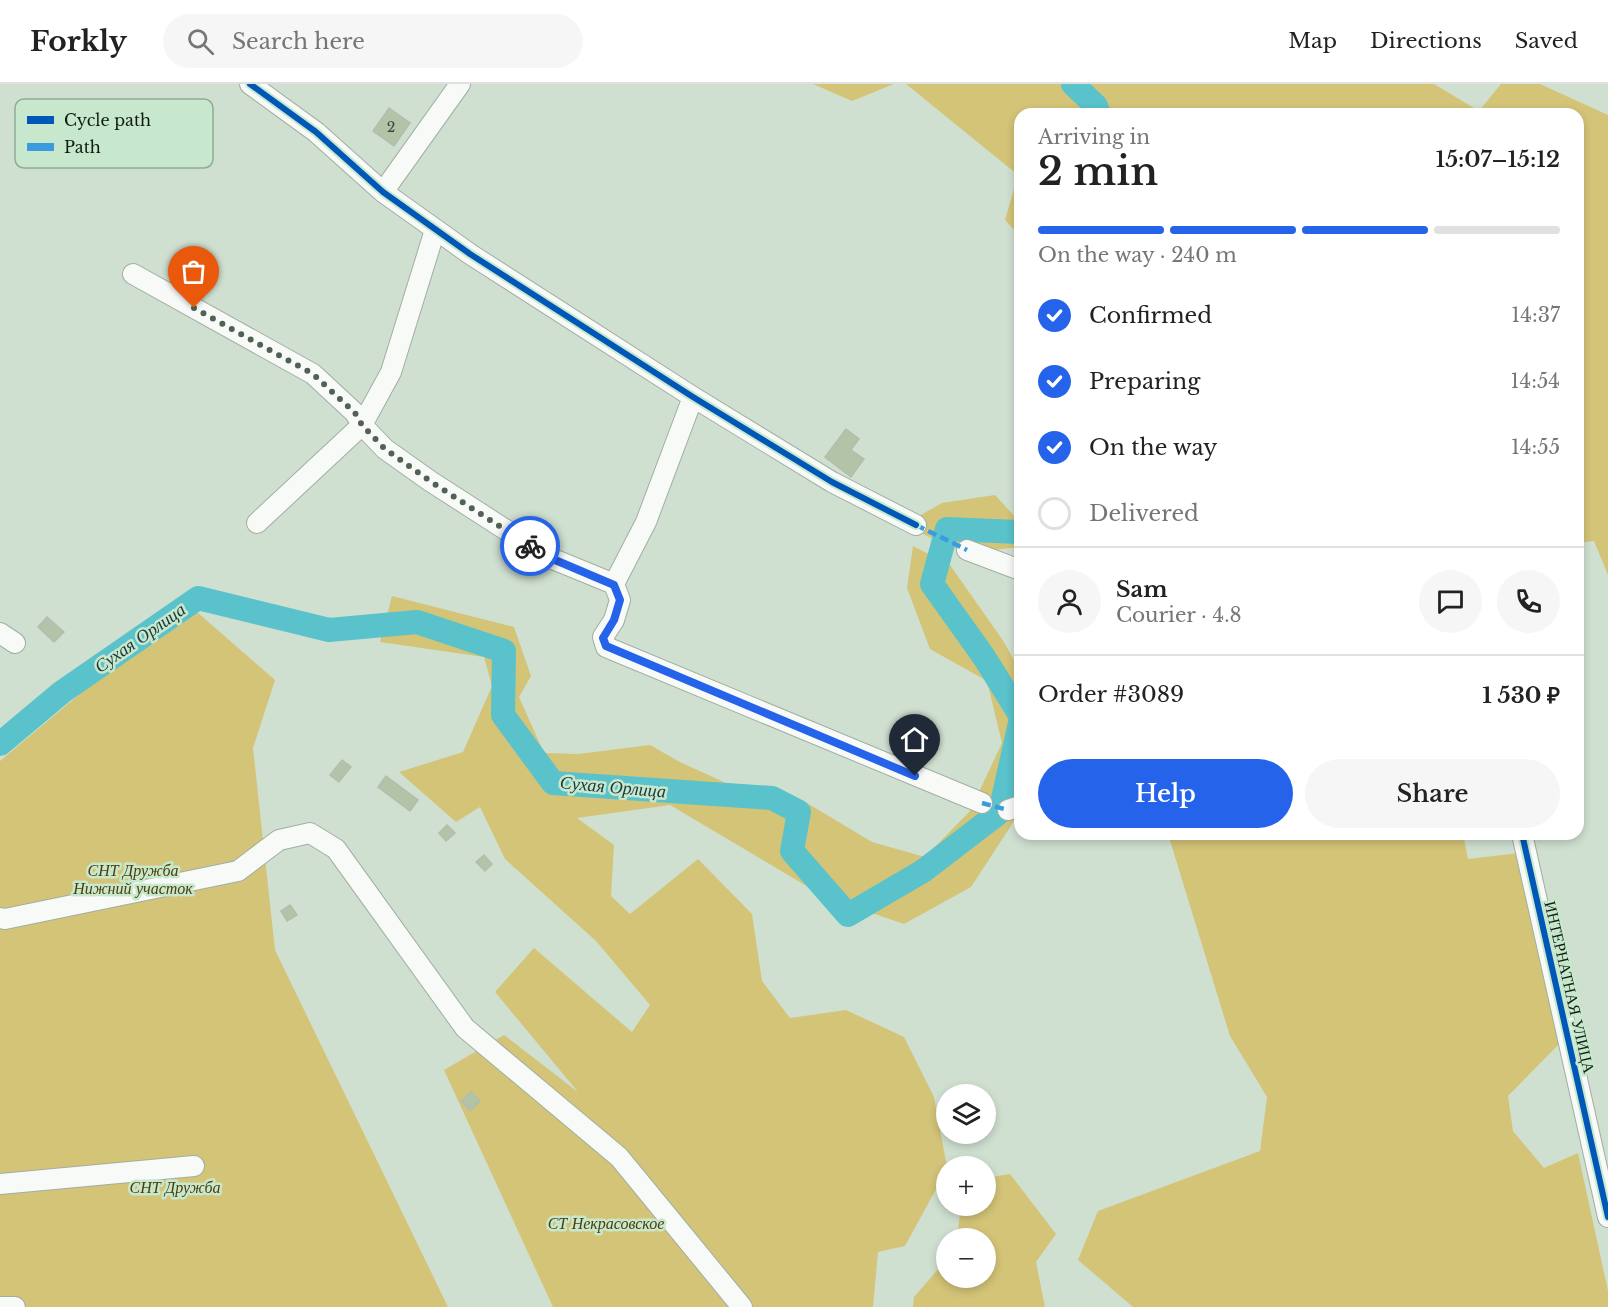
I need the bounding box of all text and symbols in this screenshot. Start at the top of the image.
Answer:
search box [163,14,583,68]
text: Forkly [30,24,127,59]
icon: search [184,25,217,58]
text: Search here [232,28,365,55]
text: Map [1288,28,1337,54]
text: Directions [1370,28,1482,54]
text: Saved [1515,28,1578,54]
legend [15,99,213,168]
text: Cycle path [64,110,151,130]
house number: 2 [387,118,395,136]
text: Arriving in [1038,125,1150,149]
text: Path [64,137,101,157]
text: 15:07–15:12 [1435,146,1560,173]
text: 2 min [1038,147,1158,196]
text: On the way · 240 m [1038,243,1237,267]
pin [168,246,219,308]
icon: bag [177,255,210,288]
icon: check [1038,299,1071,332]
text: Confirmed [1089,302,1212,329]
text: 14:37 [1511,303,1560,327]
icon: check [1038,365,1071,398]
text: Preparing [1089,368,1200,395]
text: 14:54 [1511,369,1560,393]
icon: check [1038,431,1071,464]
text: On the way [1089,434,1217,461]
text: 14:55 [1511,435,1560,459]
text: Delivered [1089,500,1199,527]
courier [500,516,560,576]
icon: bike [514,530,547,563]
button: person [1038,570,1101,633]
button: chat [1419,570,1482,633]
button: phone [1497,570,1560,633]
text: Sam [1116,576,1168,603]
water label: Сухая Орлица [90,599,190,677]
text: Courier · 4.8 [1116,603,1242,627]
text: Order #3089 [1038,681,1184,708]
text: 1 530 ₽ [1482,682,1560,709]
pin [889,714,940,776]
icon: home [898,723,931,756]
button: Help [1038,759,1293,828]
button: Share [1305,759,1560,828]
water label: Сухая Орлица [559,771,667,803]
park label: СНТ Дружба Нижний участок [72,860,193,898]
street label: ИНТЕРНАТНАЯ УЛИЦА [1540,899,1600,1076]
map controls [936,1084,996,1288]
button: layers [936,1084,996,1144]
button: + [936,1156,996,1216]
park label: СНТ Дружба [130,1177,220,1197]
park label: СТ Некрасовское [548,1213,664,1233]
button: − [936,1228,996,1288]

